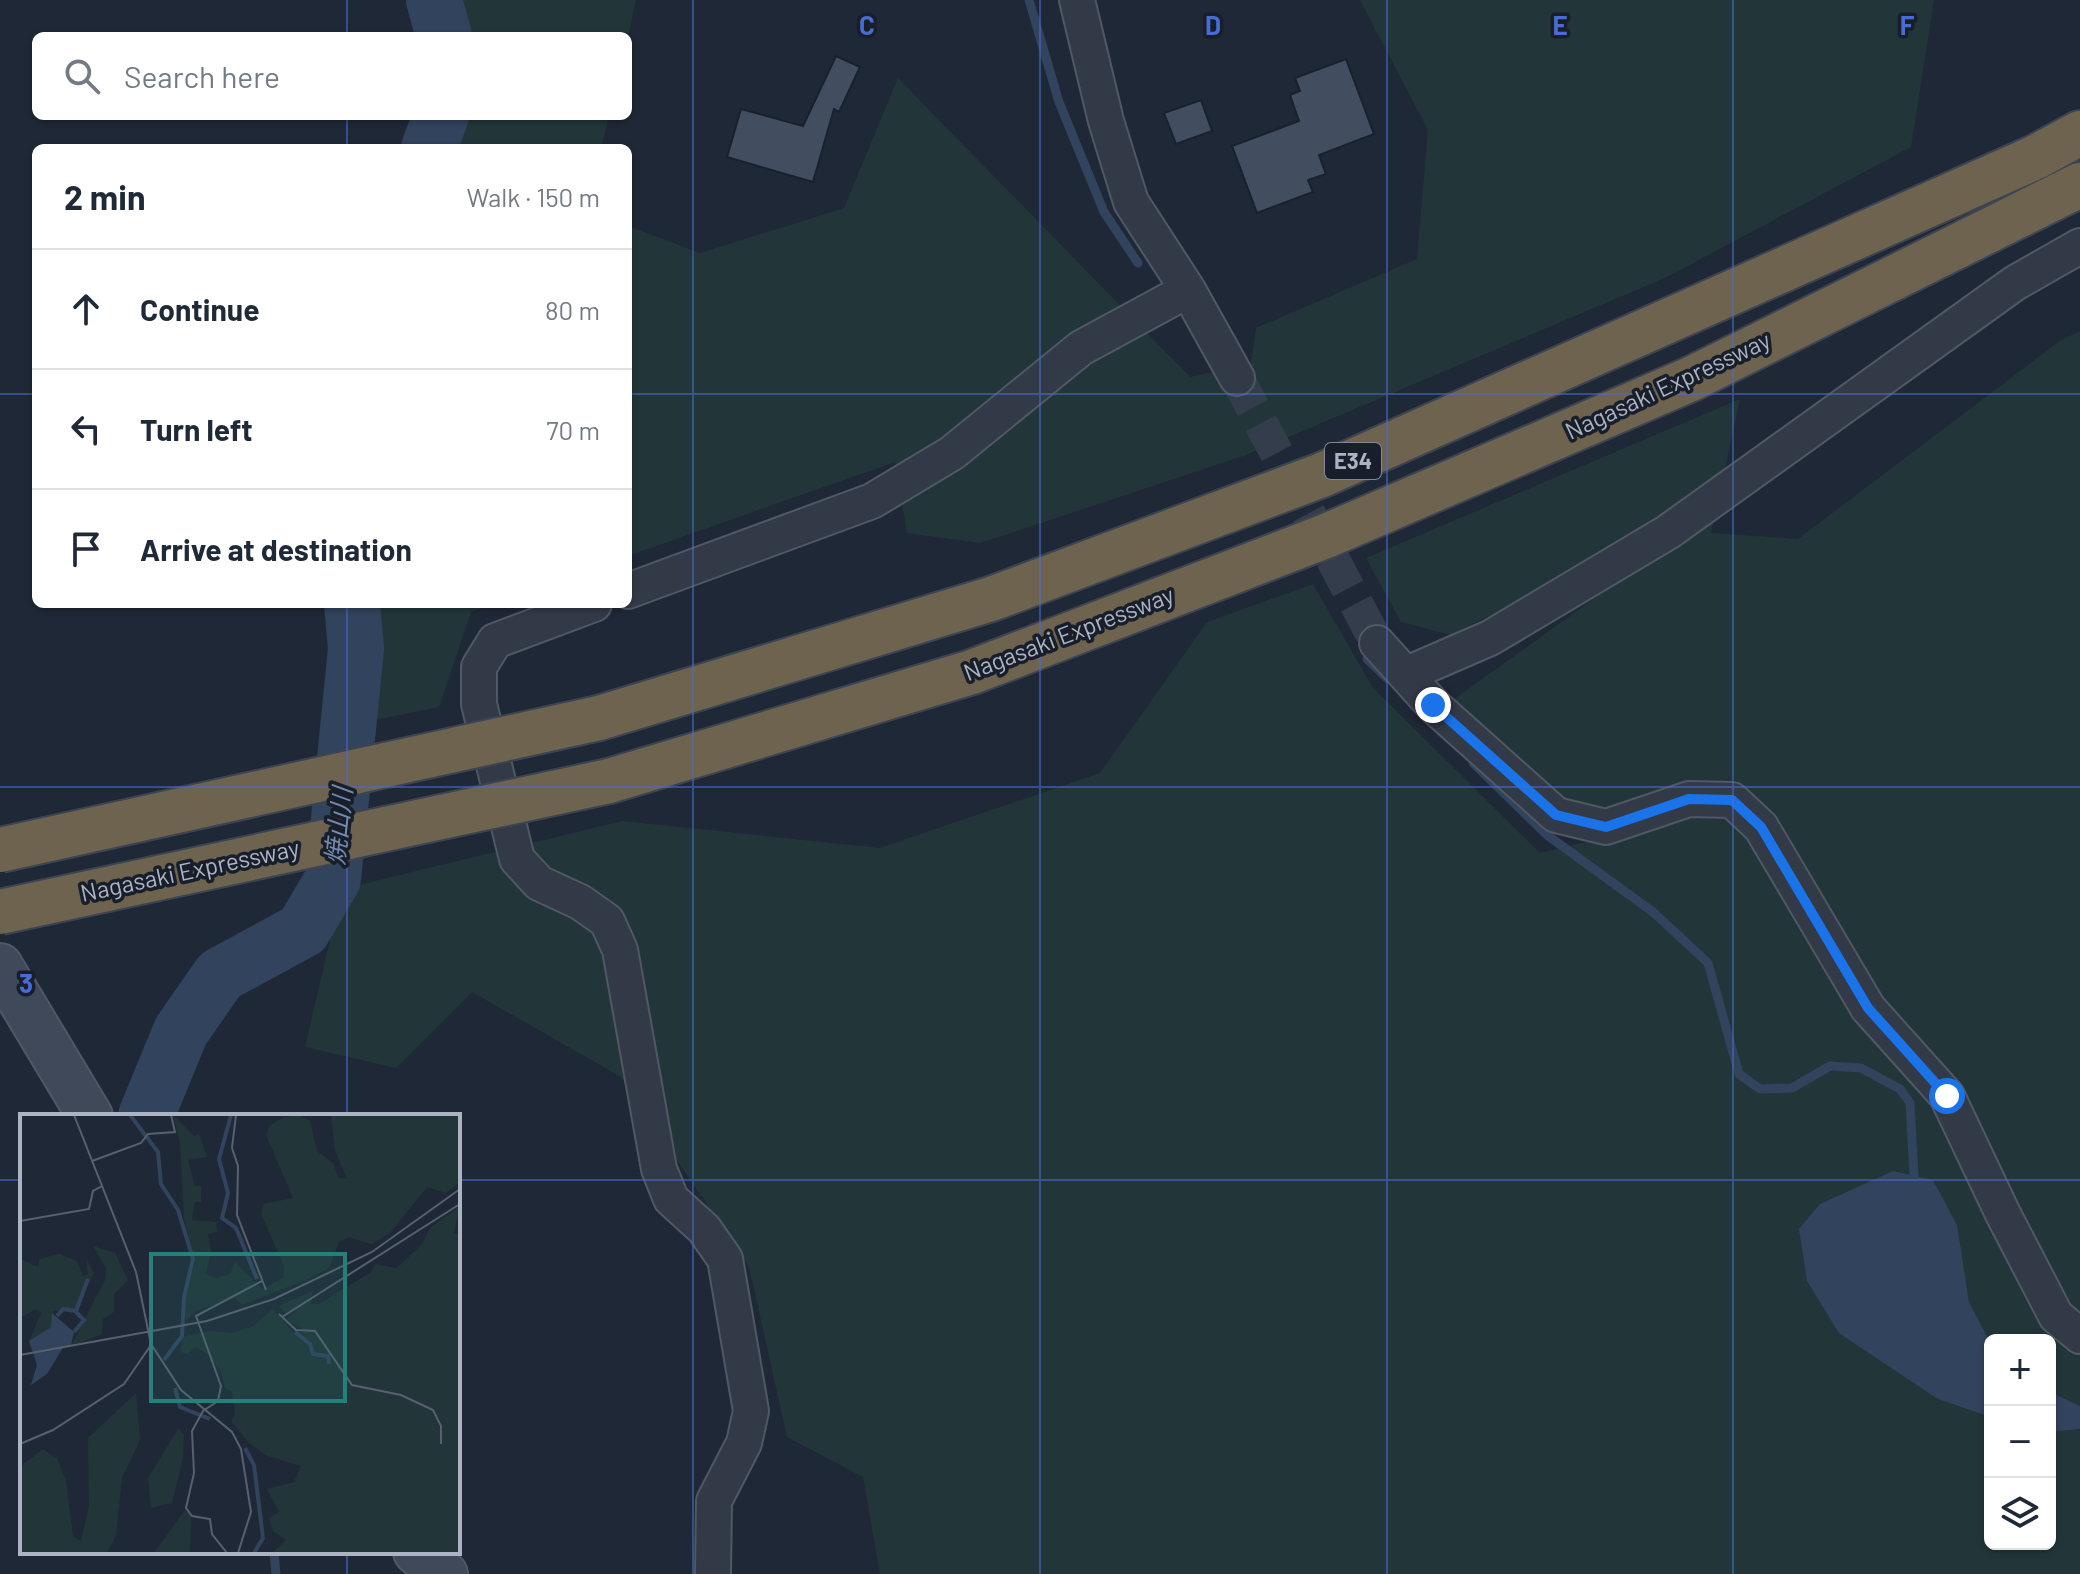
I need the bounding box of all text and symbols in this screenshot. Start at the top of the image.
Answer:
text: C [859,9,875,40]
text: D [1205,9,1221,40]
text: E [1552,9,1568,40]
text: F [1900,9,1915,40]
search box [32,32,632,120]
icon: search [60,54,104,98]
text: Search here [124,58,280,94]
text: 2 min [64,176,146,217]
text: Walk · 150 m [466,181,600,212]
icon: ahead [64,287,108,331]
text: Continue [140,291,260,327]
text: 80 m [545,294,600,325]
street label: Nagasaki Expressway [1560,324,1775,445]
icon: left [64,407,108,451]
text: Turn left [140,411,253,447]
text: 70 m [546,414,600,445]
road number: E34 [1325,443,1381,479]
icon: arrive [64,527,108,571]
text: Arrive at destination [140,531,412,567]
street label: Nagasaki Expressway [959,579,1178,686]
route end [1415,687,1451,723]
water label: 焼山川 [318,782,357,866]
street label: Nagasaki Expressway [78,832,302,907]
text: 3 [19,967,33,998]
route start [1929,1078,1965,1114]
inset map [20,1114,460,1554]
map controls [1984,1334,2056,1550]
button: + [1984,1334,2056,1406]
button: − [1984,1406,2056,1478]
button: layers [1984,1478,2056,1550]

